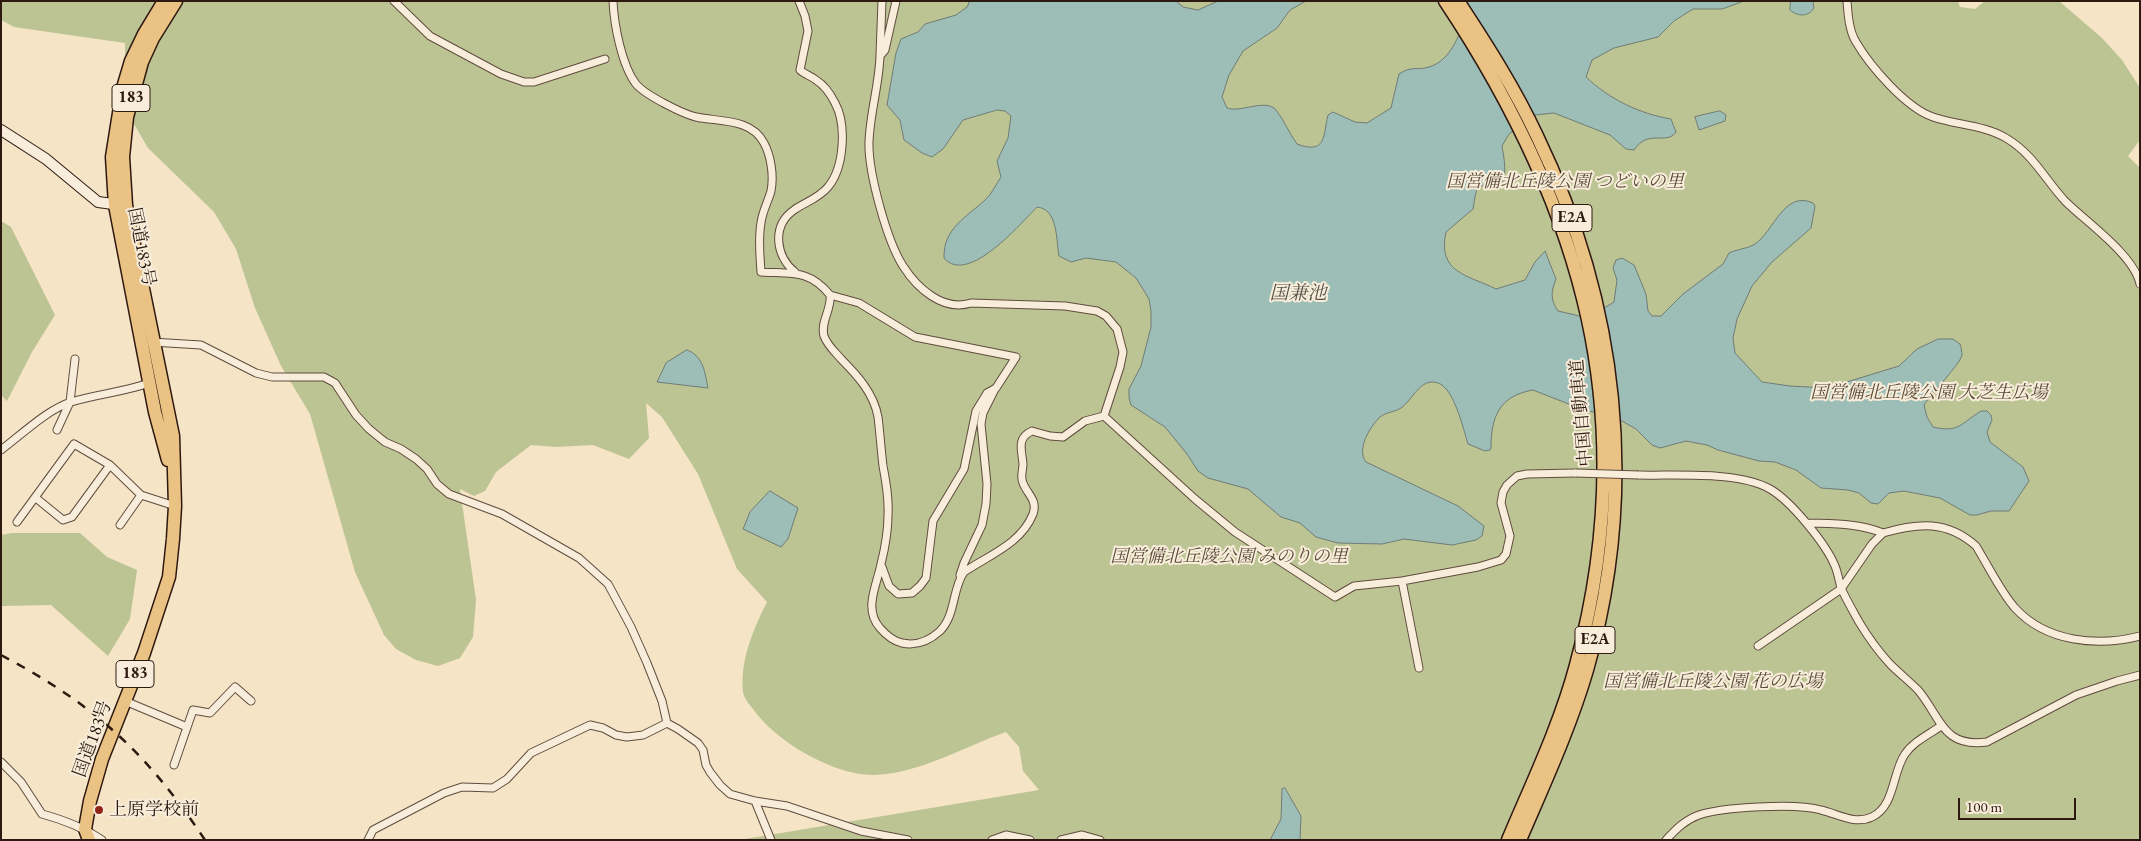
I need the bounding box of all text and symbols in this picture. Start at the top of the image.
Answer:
road number: 183 [112,85,150,112]
park label: 国営備北丘陵公園 つどいの里 [1446,171,1684,193]
road number: E2A [1552,204,1592,232]
street label: 国道183号 [123,206,159,288]
water label: 国兼池 [1270,283,1326,305]
street label: 中国自動車道 [1567,358,1597,468]
park label: 国営備北丘陵公園 大芝生広場 [1810,382,2048,404]
park label: 国営備北丘陵公園 みのりの里 [1110,546,1348,568]
road number: E2A [1575,626,1615,654]
road number: 183 [116,661,154,688]
park label: 国営備北丘陵公園 花の広場 [1603,671,1823,693]
street label: 国道183号 [69,698,117,780]
scale bar [1961,788,2078,820]
text: 100 m [1966,797,2002,816]
place label: 上原学校前 [109,799,199,821]
marker: 上原学校前 [93,804,105,816]

